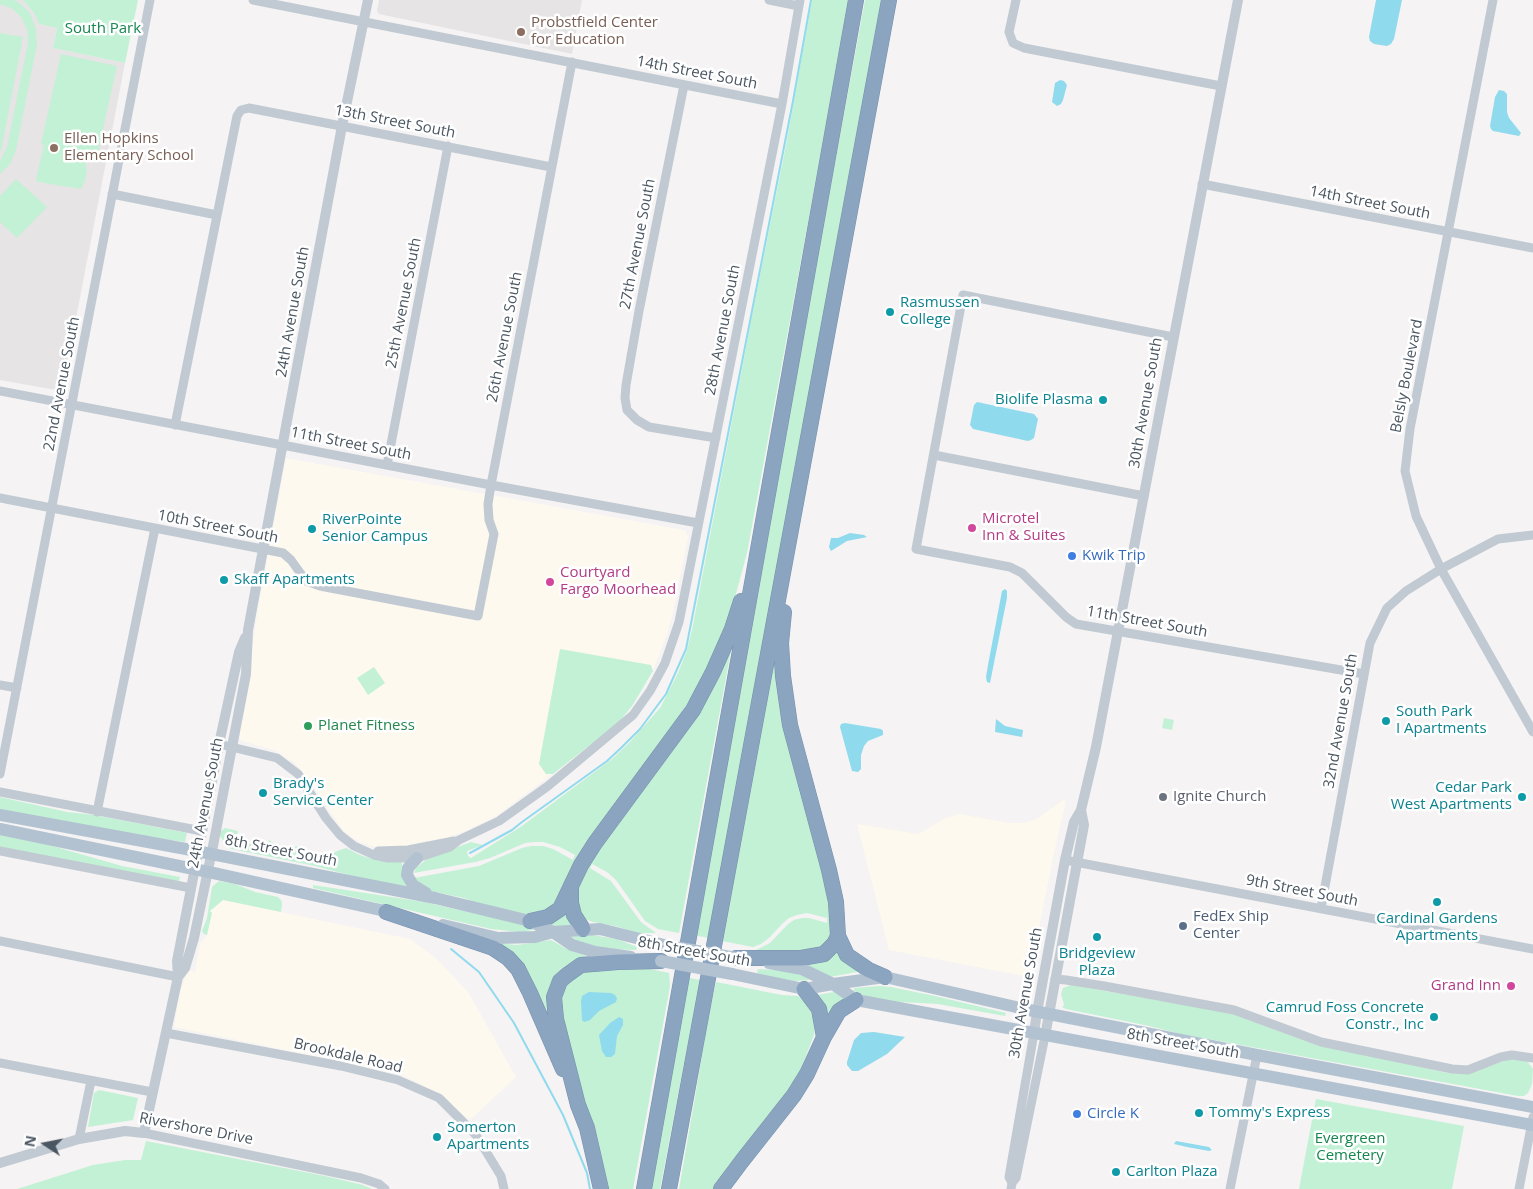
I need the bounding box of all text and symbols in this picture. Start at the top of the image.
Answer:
place label: Probstfield Center for Education [531,14,658,49]
park label: South Park [65,20,141,38]
marker: Probstfield Center for Education [515,26,527,38]
street label: 14th Street South [635,52,759,94]
street label: 13th Street South [333,101,457,143]
place label: Ellen Hopkins Elementary School [64,130,194,165]
marker: Ellen Hopkins Elementary School [48,142,60,154]
street label: 27th Avenue South [617,177,659,311]
street label: 14th Street South [1308,182,1432,224]
street label: 25th Avenue South [383,236,425,370]
street label: 24th Avenue South [273,245,313,379]
street label: 28th Avenue South [702,263,744,397]
street label: 26th Avenue South [484,270,526,404]
place label: Rasmussen College [900,294,980,329]
marker: Rasmussen College [884,306,896,318]
street label: 22nd Avenue South [40,315,84,453]
street label: Belsly Boulevard [1387,318,1427,434]
street label: 30th Avenue South [1126,336,1166,470]
place label: Biolife Plasma [995,391,1093,409]
marker: Biolife Plasma [1097,394,1109,406]
street label: 11th Street South [289,423,413,465]
street label: 10th Street South [156,506,280,548]
place label: Microtel Inn & Suites [982,510,1065,545]
place label: RiverPointe Senior Campus [322,511,428,546]
marker: Microtel Inn & Suites [966,522,978,534]
marker: RiverPointe Senior Campus [306,523,318,535]
place label: Kwik Trip [1082,547,1146,565]
marker: Kwik Trip [1066,550,1078,562]
place label: Courtyard Fargo Moorhead [560,564,676,599]
place label: Skaff Apartments [234,571,355,589]
marker: Skaff Apartments [218,574,230,586]
marker: Courtyard Fargo Moorhead [544,576,556,588]
street label: 11th Street South [1085,603,1209,641]
street label: 32nd Avenue South [1320,652,1362,790]
place label: South Park I Apartments [1396,703,1487,738]
marker: South Park I Apartments [1380,715,1392,727]
place label: Planet Fitness [318,717,415,735]
marker: Planet Fitness [302,720,314,732]
street label: 24th Avenue South [185,736,227,870]
place label: Brady's Service Center [273,775,374,810]
place label: Cedar Park West Apartments [1391,779,1512,814]
marker: Brady's Service Center [257,787,269,799]
place label: Ignite Church [1173,788,1266,806]
marker: Ignite Church [1157,791,1169,803]
marker: Cedar Park West Apartments [1516,791,1528,803]
street label: 8th Street South [223,831,339,871]
street label: 9th Street South [1244,871,1360,911]
marker: Cardinal Gardens Apartments [1431,896,1443,908]
place label: FedEx Ship Center [1193,908,1269,943]
place label: Cardinal Gardens Apartments [1376,910,1498,945]
marker: FedEx Ship Center [1177,920,1189,932]
street label: 30th Avenue South [1006,926,1046,1060]
marker: Bridgeview Plaza [1091,931,1103,943]
street label: 8th Street South [636,933,752,971]
place label: Bridgeview Plaza [1059,945,1135,980]
place label: Grand Inn [1431,977,1501,995]
marker: Grand Inn [1505,980,1517,992]
place label: Camrud Foss Concrete Constr., Inc [1266,999,1424,1034]
marker: Camrud Foss Concrete Constr., Inc [1428,1011,1440,1023]
street label: 8th Street South [1125,1025,1241,1063]
street label: Brookdale Road [292,1035,404,1077]
place label: Tommy's Express [1209,1104,1330,1122]
place label: Circle K [1087,1105,1139,1123]
marker: Tommy's Express [1193,1107,1205,1119]
marker: Circle K [1071,1108,1083,1120]
street label: Rivershore Drive [138,1109,254,1149]
north arrow [20,1119,70,1169]
place label: Somerton Apartments [447,1119,529,1154]
park label: Evergreen Cemetery [1315,1130,1385,1165]
marker: Somerton Apartments [431,1131,443,1143]
text: N [19,1134,40,1148]
place label: Carlton Plaza [1126,1163,1218,1181]
marker: Carlton Plaza [1110,1166,1122,1178]

